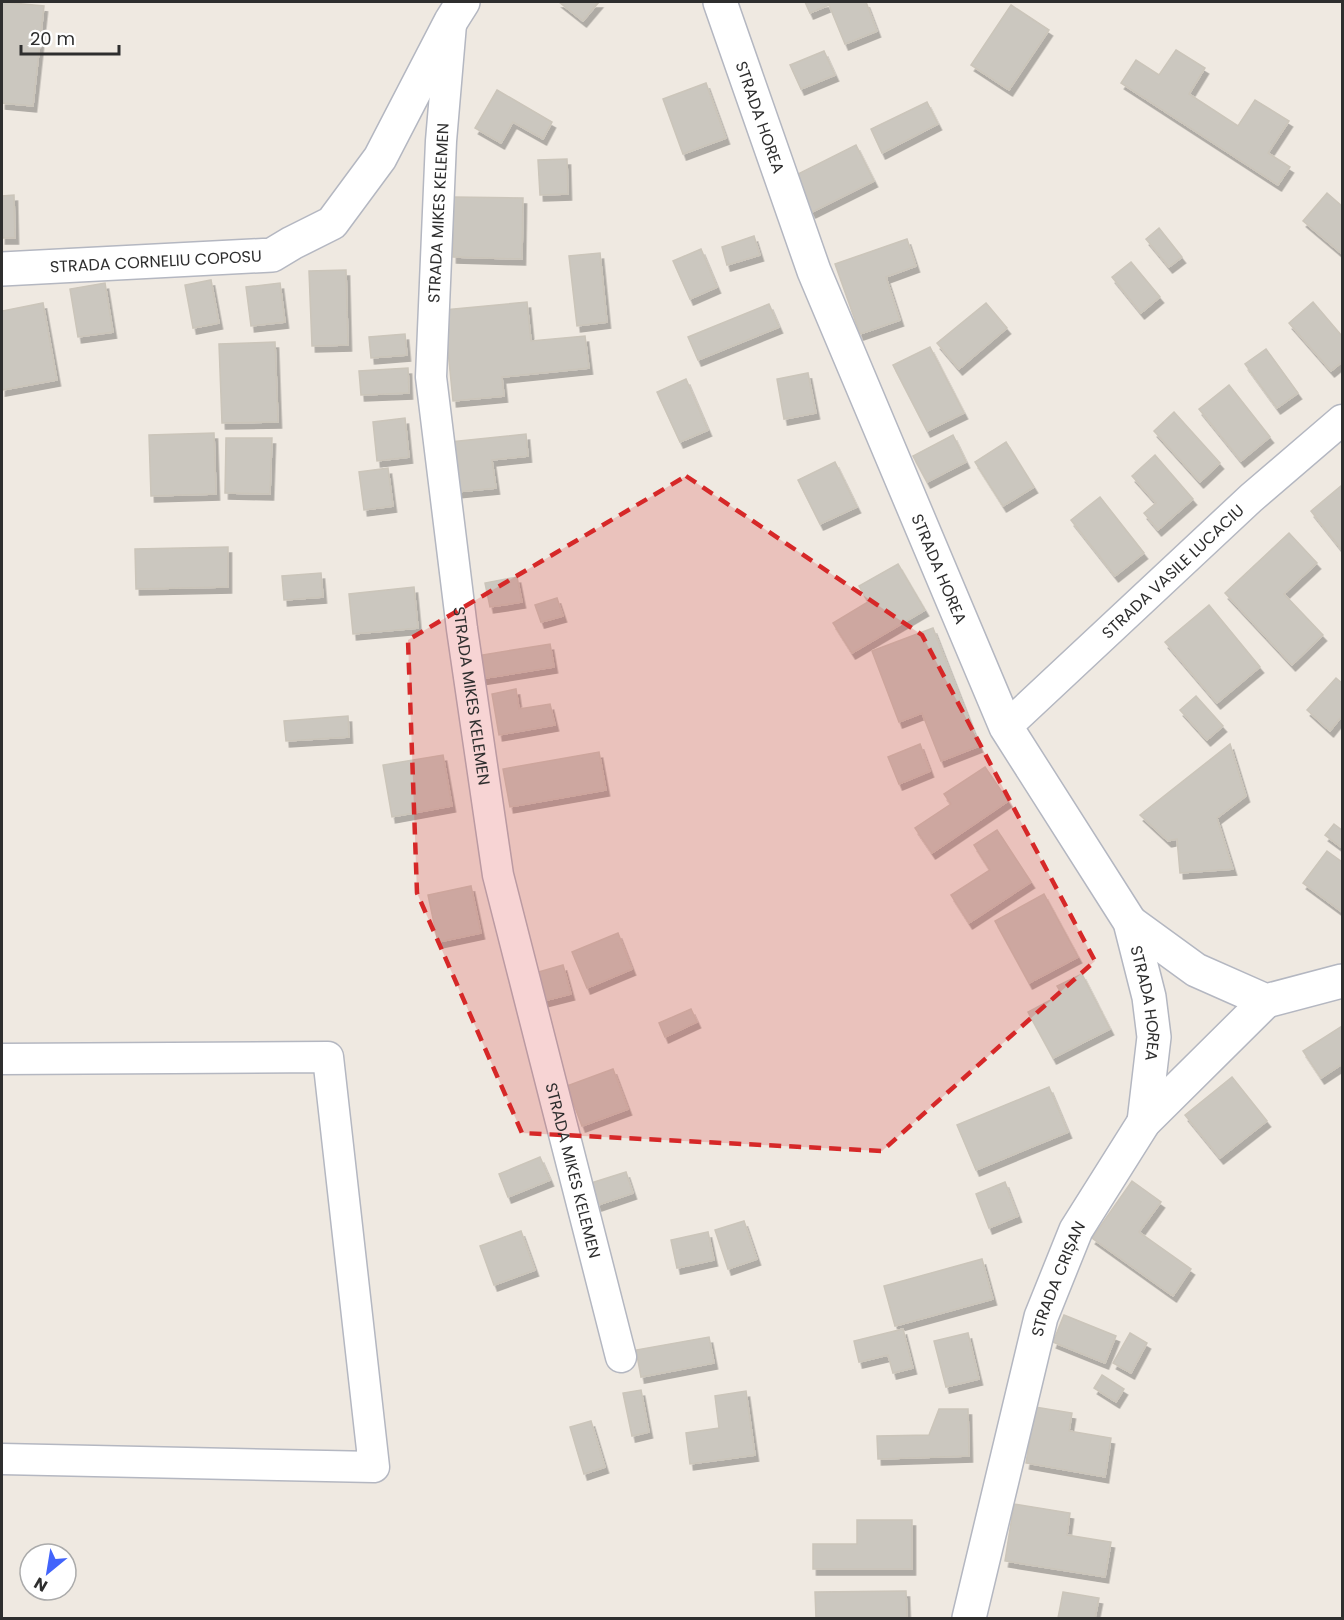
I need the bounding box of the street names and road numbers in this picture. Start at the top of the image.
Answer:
street label: STRADA HOREA [730,58,790,177]
street label: STRADA MIKES KELEMEN [422,122,455,304]
street label: STRADA CORNELIU COPOSU [49,245,262,279]
street label: STRADA VASILE LUCACIU [1097,499,1249,644]
street label: STRADA HOREA [906,510,972,628]
street label: STRADA MIKES KELEMEN [447,605,496,787]
street label: STRADA HOREA [1124,943,1165,1063]
street label: STRADA MIKES KELEMEN [539,1080,606,1261]
street label: STRADA CRIȘAN [1026,1217,1091,1339]

